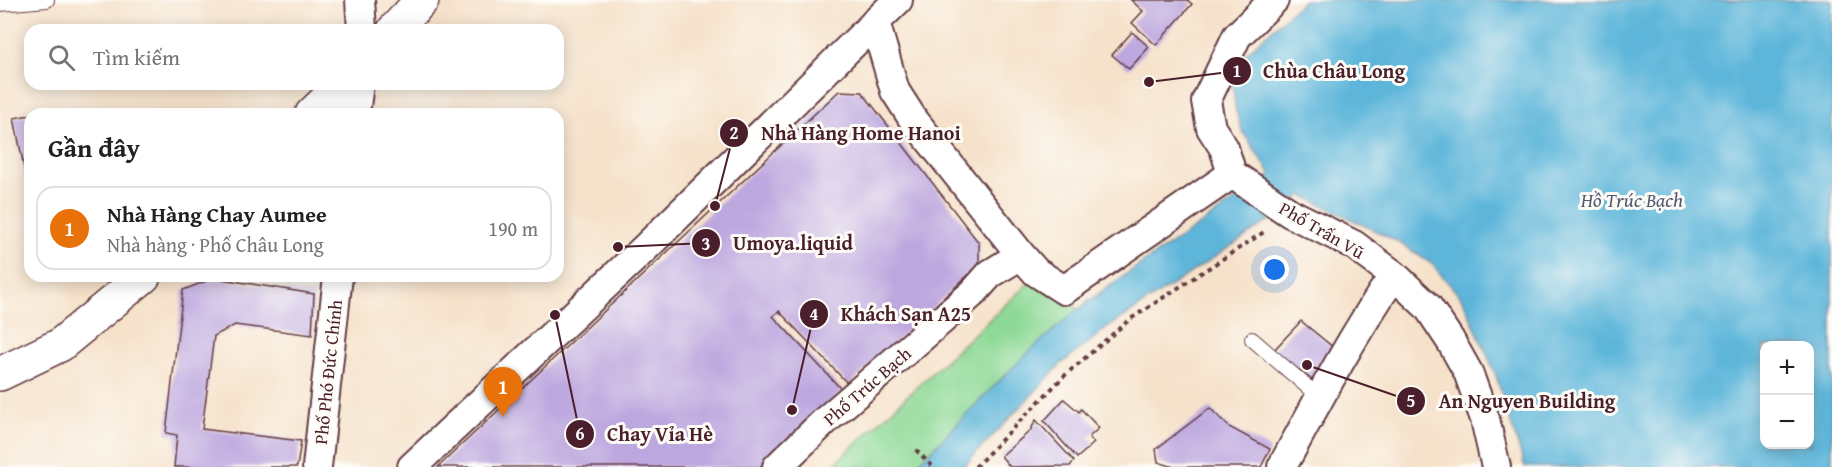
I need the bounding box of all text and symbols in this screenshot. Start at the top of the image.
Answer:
search box [24,24,564,90]
icon: search [45,41,78,74]
text: Tìm kiếm [93,41,180,73]
callout: Chùa Châu Long [1222,52,1417,90]
text: Chùa Châu Long [1263,56,1405,85]
text: 1 [1232,57,1242,84]
callout: Nhà Hàng Home Hanoi [719,114,973,152]
text: Nhà Hàng Home Hanoi [761,118,961,147]
text: 2 [729,119,739,146]
text: Gần đây [48,128,140,167]
water label: Hồ Trúc Bạch [1580,185,1683,214]
street label: Phố Trấn Vũ [1274,195,1370,265]
text: Nhà Hàng Chay Aumee [107,198,327,230]
text: 1 [64,214,75,243]
text: 190 m [488,214,538,243]
callout: Umoya.liquid [691,224,865,262]
text: Umoya.liquid [733,228,853,257]
text: Nhà hàng · Phố Châu Long [107,230,324,259]
text: 3 [701,230,711,257]
your location [1260,255,1289,284]
callout: Khách Sạn A25 [799,295,983,333]
street label: Phố Phó Đức Chính [307,298,349,446]
text: Khách Sạn A25 [841,299,971,328]
text: 4 [809,300,819,327]
street label: Phố Trúc Bạch [817,340,917,432]
map controls [1760,341,1814,449]
button: + [1760,341,1814,395]
pin: 1 [484,368,522,417]
callout: An Nguyen Building [1396,382,1627,420]
text: An Nguyen Building [1439,386,1616,415]
text: 5 [1406,387,1416,414]
button: − [1760,395,1814,449]
callout: Chay Vỉa Hè [565,415,725,453]
text: Chay Vỉa Hè [607,419,713,448]
text: 6 [575,420,585,447]

